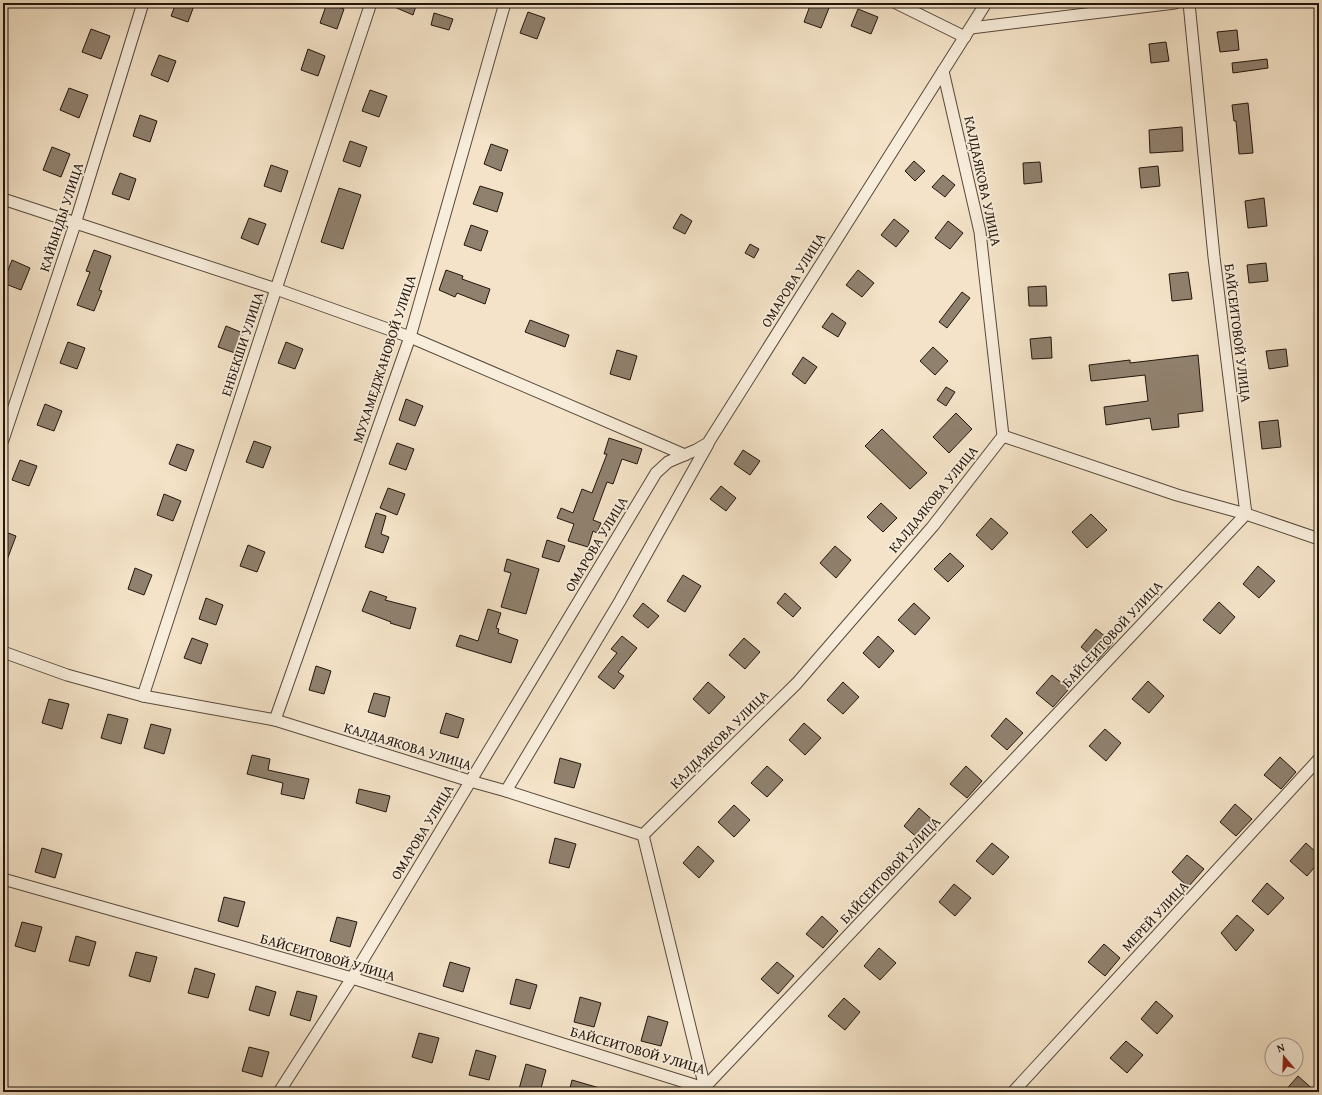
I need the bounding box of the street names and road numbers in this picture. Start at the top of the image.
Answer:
street label: КАЛДАЯКОВА УЛИЦА [959,114,1007,248]
street label: КАЙЫНДЫ УЛИЦА [34,159,88,274]
street label: ОМАРОВА УЛИЦА [756,229,830,331]
street label: БАЙСЕИТОВОЙ УЛИЦА [1220,262,1256,404]
street label: МУХАМЕДЖАНОВОЙ УЛИЦА [347,272,421,446]
street label: ЕНБЕКШИ УЛИЦА [216,289,268,399]
street label: КАЛДАЯКОВА УЛИЦА [883,441,983,557]
street label: ОМАРОВА УЛИЦА [560,492,633,595]
street label: БАЙСЕИТОВОЙ УЛИЦА [1057,576,1167,692]
street label: КАЛДАЯКОВА УЛИЦА [665,685,773,793]
street label: КАЛДАЯКОВА УЛИЦА [342,717,475,775]
street label: ОМАРОВА УЛИЦА [386,780,459,883]
street label: БАЙСЕИТОВОЙ УЛИЦА [835,812,945,928]
street label: МЕРЕЙ УЛИЦА [1117,876,1193,956]
street label: БАЙСЕИТОВОЙ УЛИЦА [258,928,398,986]
street label: БАЙСЕИТОВОЙ УЛИЦА [568,1021,708,1079]

